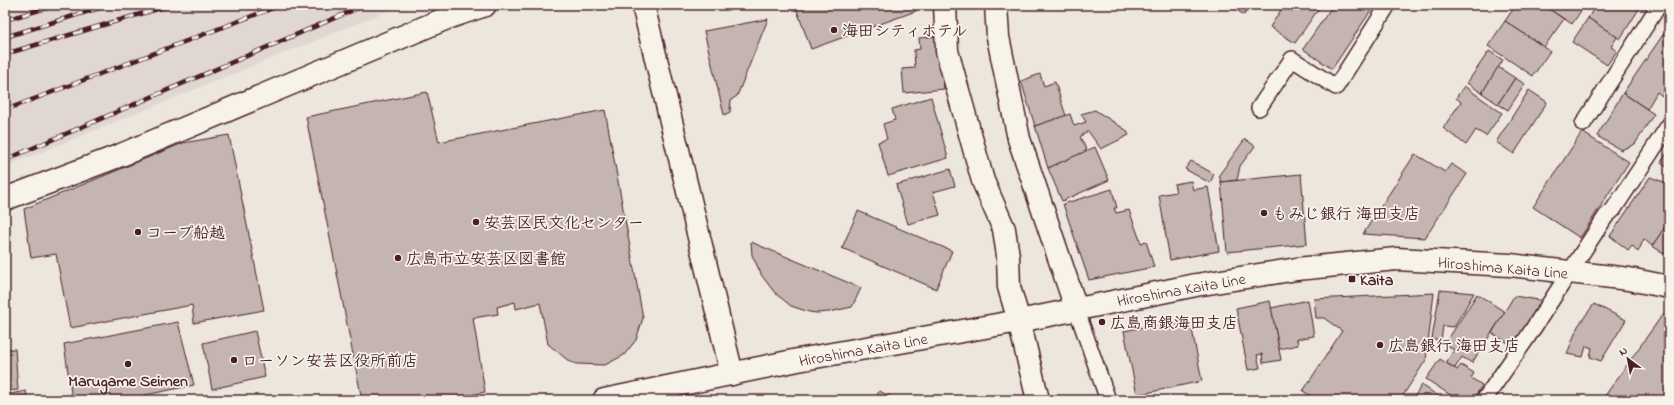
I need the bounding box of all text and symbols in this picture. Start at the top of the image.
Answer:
place label: 海田シティホテル [842,20,968,44]
marker: 海田シティホテル [829,25,839,35]
place label: もみじ銀行 海田支店 [1272,203,1420,227]
marker: もみじ銀行 海田支店 [1259,208,1269,218]
place label: 安芸区民文化センター [484,212,644,236]
marker: 安芸区民文化センター [471,217,481,227]
place label: コープ船越 [146,222,225,246]
marker: コープ船越 [133,227,143,237]
place label: 広島市立安芸区図書館 [406,248,566,272]
street label: Hiroshima Kaita Line [1437,251,1570,287]
marker: 広島市立安芸区図書館 [393,253,403,263]
street label: Hiroshima Kaita Line [1115,268,1248,314]
place label: Kaita [1360,269,1394,293]
marker: Kaita [1347,274,1357,284]
place label: 広島商銀海田支店 [1110,312,1238,336]
marker: 広島商銀海田支店 [1097,317,1107,327]
street label: Hiroshima Kaita Line [797,328,930,374]
place label: 広島銀行 海田支店 [1388,335,1520,359]
north arrow [1608,339,1648,379]
marker: 広島銀行 海田支店 [1375,340,1385,350]
text: N [1616,343,1631,360]
place label: ローソン安芸区役所前店 [242,350,418,374]
marker: ローソン安芸区役所前店 [229,355,239,365]
marker: Marugame Seimen [123,359,133,369]
place label: Marugame Seimen [68,370,188,395]

